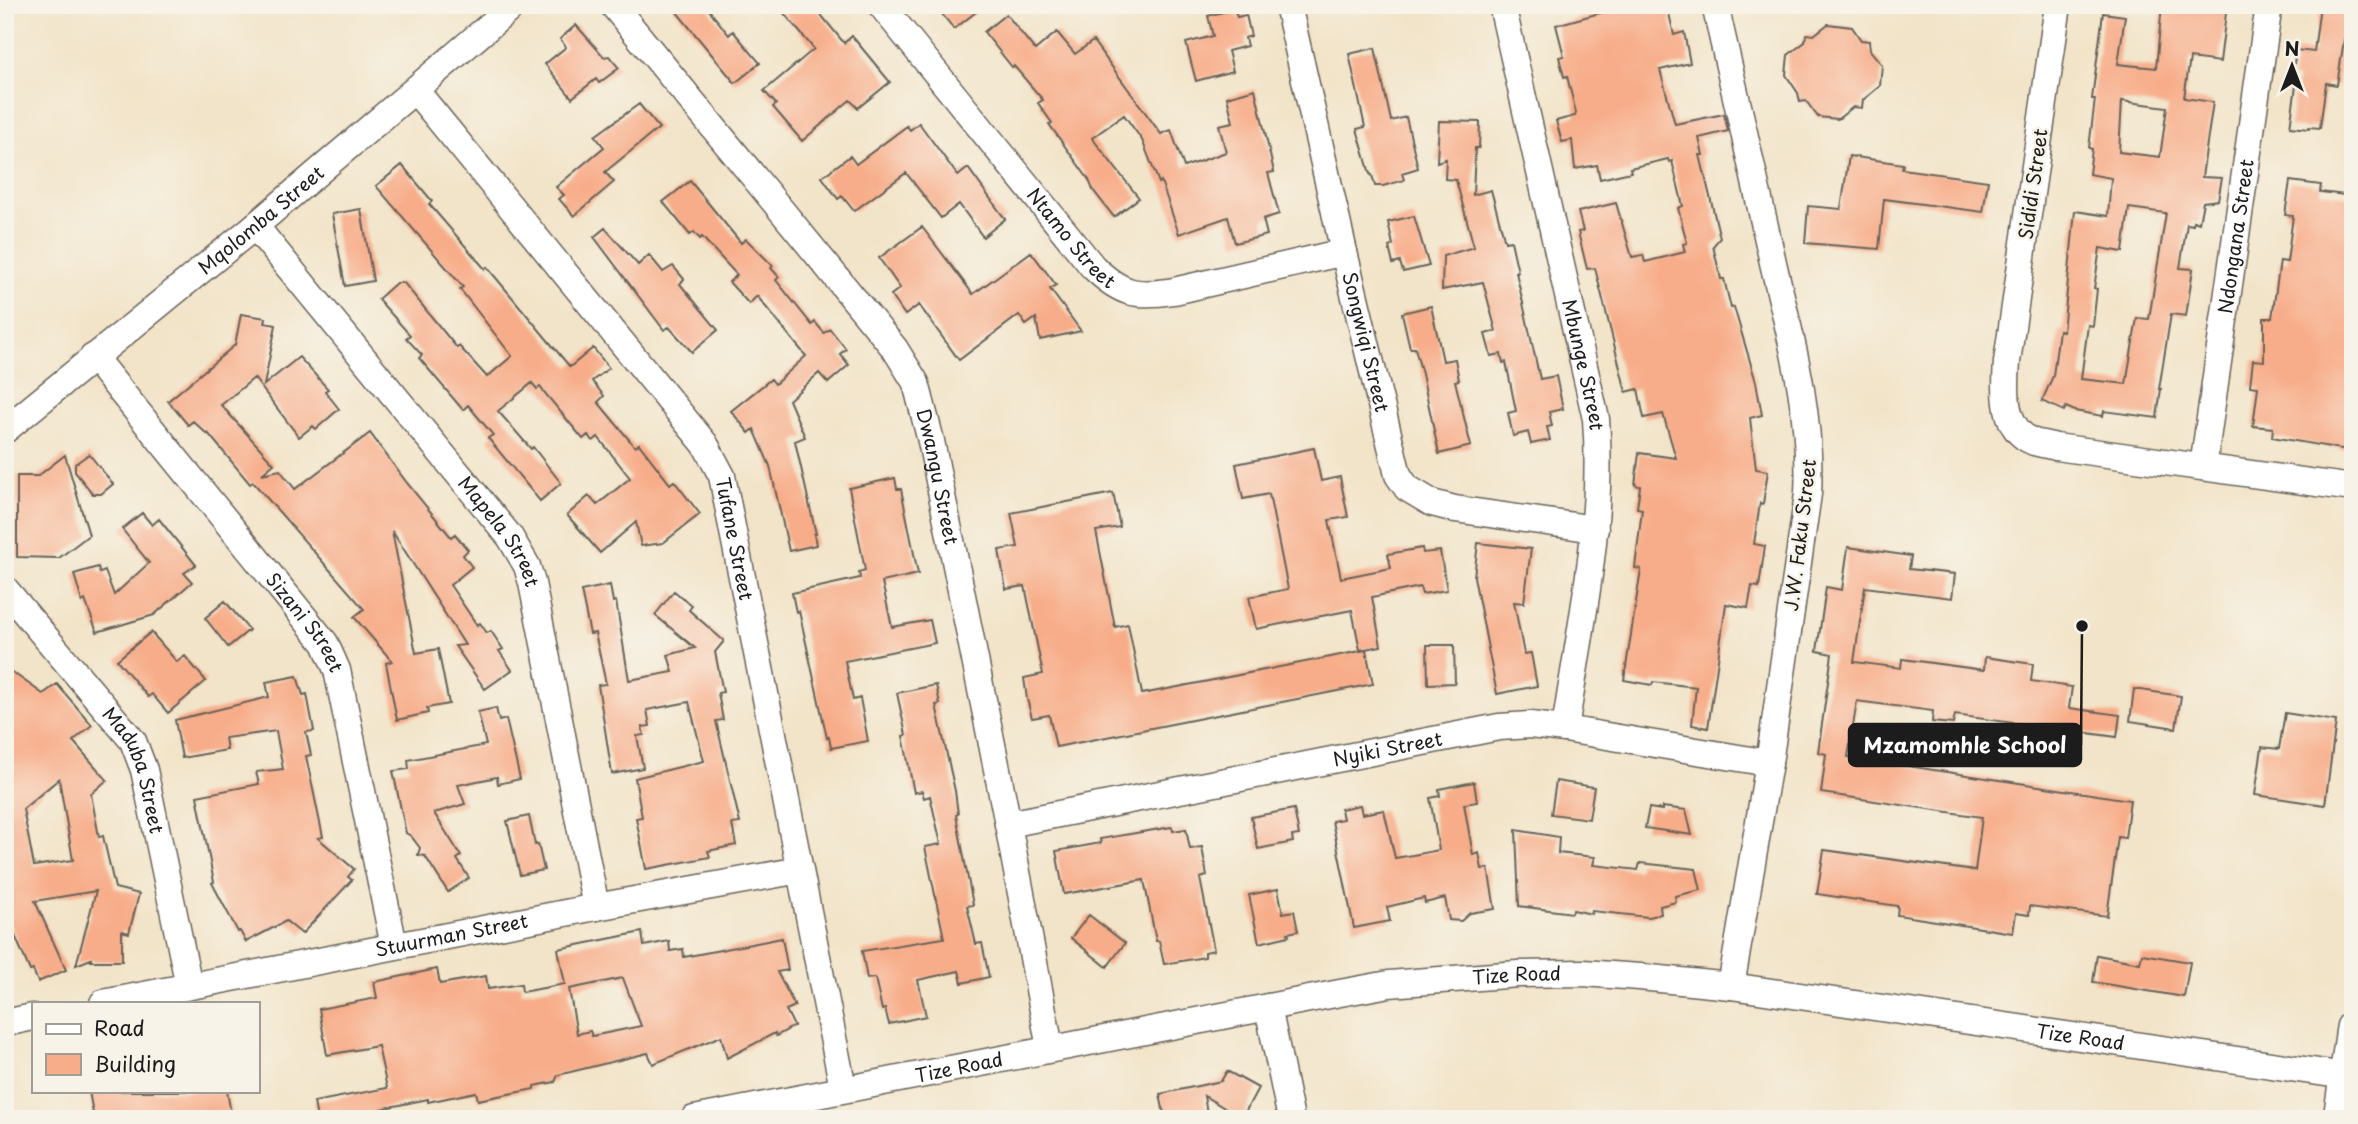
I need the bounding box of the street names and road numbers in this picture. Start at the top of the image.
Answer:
street label: Sididi Street [2010,126,2054,241]
street label: Ndongana Street [2210,157,2260,315]
street label: Mqolomba Street [191,158,329,280]
street label: Ntamo Street [1021,181,1122,295]
street label: Songwiqi Street [1336,269,1397,415]
street label: Mbunge Street [1556,296,1612,431]
street label: Dwangu Street [910,405,967,547]
street label: J.W. Faku Street [1776,457,1822,612]
street label: Mapela Street [452,469,547,590]
street label: Tufane Street [710,475,761,603]
street label: Sizani Street [260,566,351,676]
street label: Maduba Street [97,700,172,836]
street label: Nyiki Street [1330,724,1445,772]
street label: Stuurman Street [372,906,530,963]
street label: Tize Road [1471,958,1561,990]
street label: Tize Road [2035,1016,2126,1056]
street label: Tize Road [913,1044,1005,1089]

